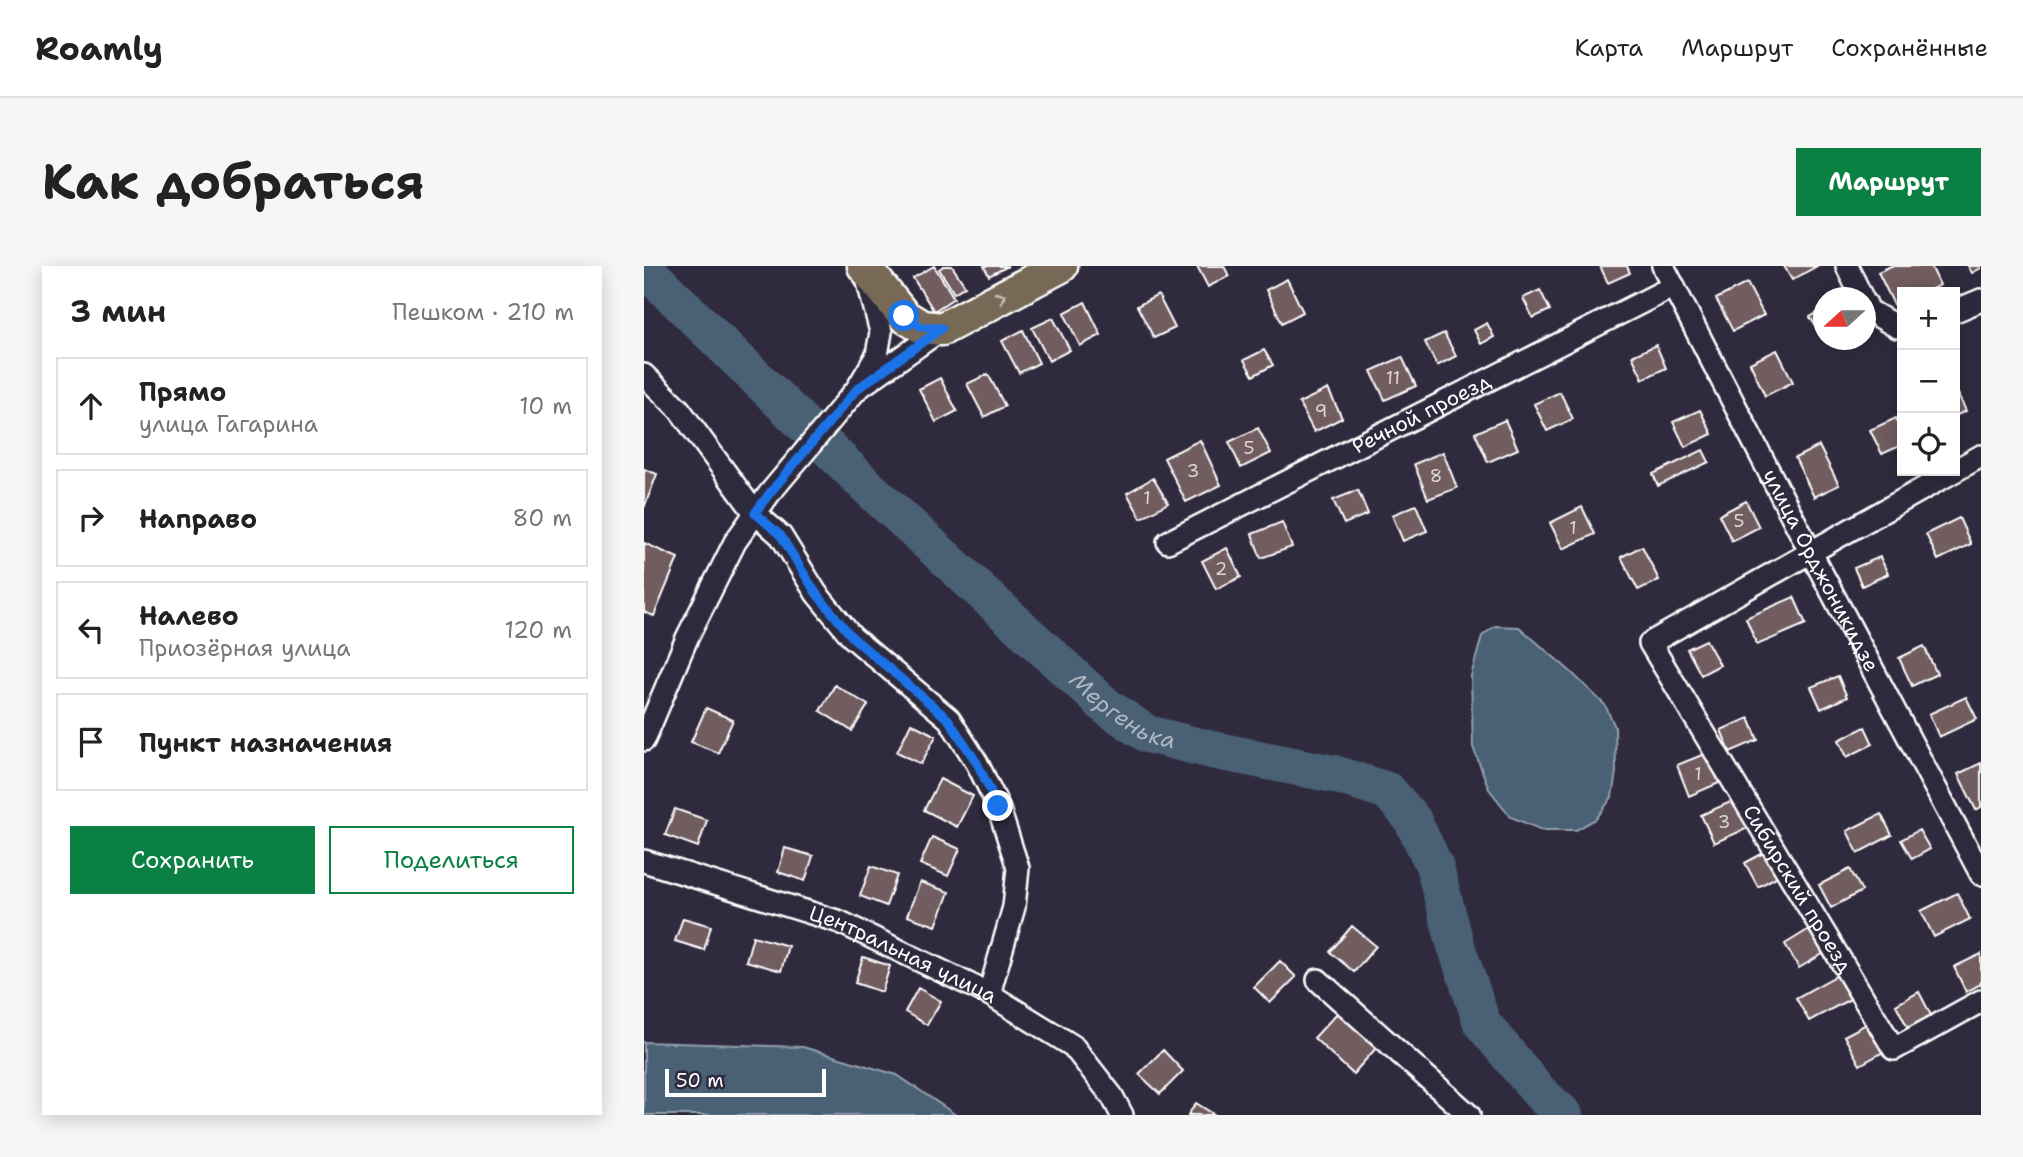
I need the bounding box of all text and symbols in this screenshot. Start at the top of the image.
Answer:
text: Roamly [35,26,163,71]
text: Карта [1575,32,1643,64]
text: Маршрут [1681,32,1793,64]
text: Сохранённые [1831,32,1988,64]
button: Маршрут [1796,148,1981,216]
text: Как добраться [42,149,424,215]
north arrow [1813,287,1876,350]
map controls [1897,287,1960,476]
button: + [1897,287,1960,350]
text: 3 мин [70,291,166,332]
one-way arrow [994,292,1006,306]
text: Пешком · 210 m [392,297,574,327]
route start [888,300,919,331]
button: − [1897,350,1960,413]
house number: 11 [1386,366,1400,390]
street label: Речной проезд [1347,367,1496,461]
text: Прямо [139,374,227,409]
icon: ahead [72,387,110,425]
text: 10 m [519,391,572,421]
house number: 9 [1315,399,1327,423]
text: улица Гагарина [139,409,318,439]
button: locate [1897,413,1960,476]
house number: 5 [1243,436,1255,460]
house number: 3 [1187,459,1199,483]
house number: 8 [1430,464,1442,488]
street label: улица Орджоникидзе [1756,464,1886,677]
house number: 1 [1143,486,1151,510]
icon: right [72,499,110,537]
text: Направо [139,501,257,536]
text: 80 m [513,503,572,533]
house number: 5 [1733,509,1745,533]
house number: 1 [1569,516,1577,540]
house number: 2 [1215,557,1227,581]
text: Налево [139,598,239,633]
icon: left [72,611,110,649]
text: 120 m [504,615,572,645]
text: Приозёрная улица [139,633,351,663]
water label: Мергенька [1063,665,1179,756]
icon: arrive [72,723,110,761]
text: Пункт назначения [139,725,392,760]
house number: 1 [1694,762,1702,786]
route end [982,790,1013,821]
street label: Сибирский проезд [1736,799,1859,978]
house number: 3 [1718,810,1730,834]
button: Сохранить [70,826,315,894]
button: Поделиться [329,826,574,894]
street label: Центральная улица [806,899,1003,1010]
scale bar [665,1066,826,1098]
text: 50 m [676,1068,724,1093]

